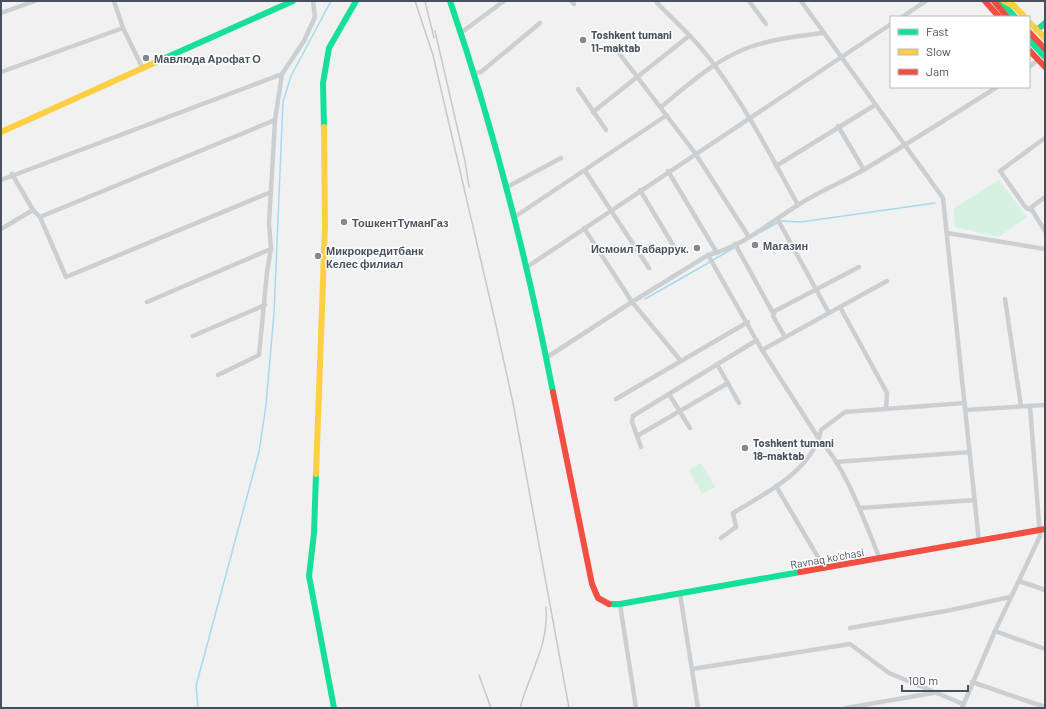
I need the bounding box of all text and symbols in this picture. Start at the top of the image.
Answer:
legend [890,16,1030,88]
text: Fast [926,24,949,38]
place label: Toshkent tumani 11-maktab [591,28,672,54]
marker: Toshkent tumani 11-maktab [578,35,588,45]
text: Slow [926,44,951,58]
place label: Мавлюда Арофат О [154,52,261,65]
marker: Мавлюда Арофат О [141,53,151,63]
text: Jam [926,64,949,78]
place label: ТошкентТуманГаз [352,216,449,229]
marker: ТошкентТуманГаз [339,217,349,227]
place label: Магазин [763,239,808,252]
marker: Магазин [750,240,760,250]
place label: Исмоил Табаррук. [591,242,689,255]
marker: Исмоил Табаррук. [692,243,702,253]
place label: Микрокредитбанк Келес филиал [326,244,424,270]
marker: Микрокредитбанк Келес филиал [313,251,323,261]
place label: Toshkent tumani 18-maktab [753,436,834,462]
marker: Toshkent tumani 18-maktab [740,443,750,453]
street label: Ravnaq ko‘chasi [789,545,865,571]
scale bar [902,667,968,693]
text: 100 m [908,673,938,687]

